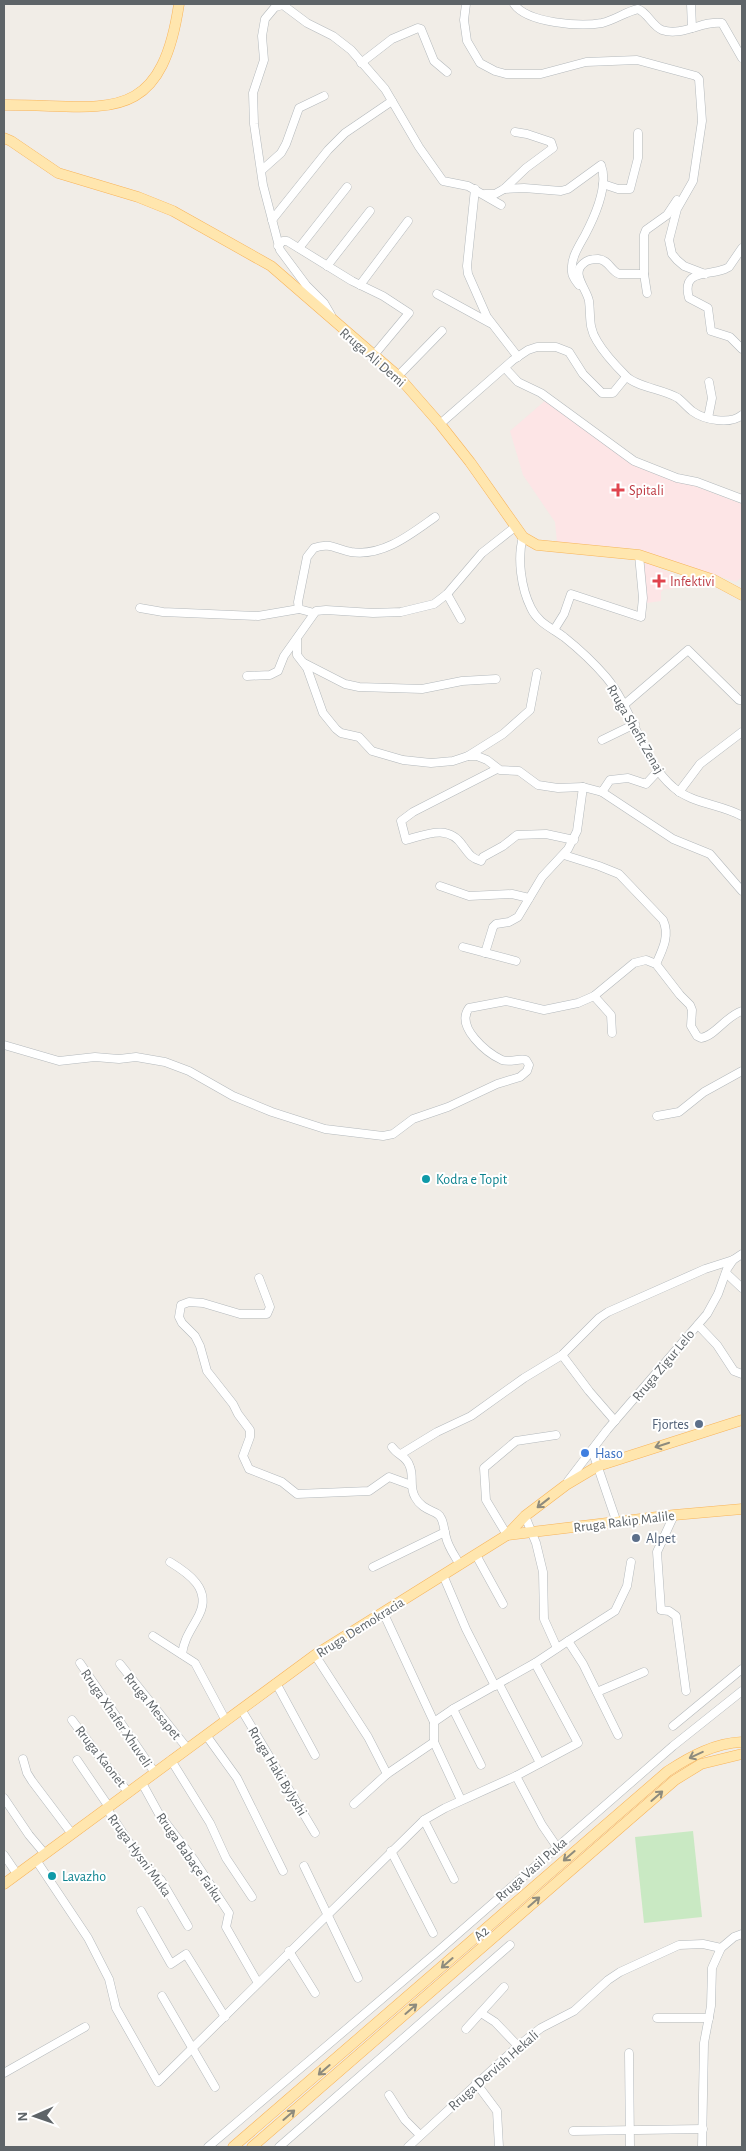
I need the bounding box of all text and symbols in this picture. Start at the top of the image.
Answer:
street label: Rruga Ali Demi [337,326,408,390]
marker: Spitali [611,483,625,497]
place label: Spitali [629,484,664,498]
marker: Infektivi [652,574,666,588]
place label: Infektivi [670,575,715,589]
street label: Rruga Shefit Zenaj [604,683,666,776]
marker: Kodra e Topit [420,1173,432,1185]
place label: Kodra e Topit [436,1173,508,1187]
street label: Rruga Zigur Lelo [630,1327,698,1404]
place label: Fjortes [652,1418,689,1432]
marker: Fjortes [693,1418,705,1430]
one-way arrow [655,1441,671,1450]
marker: Haso [579,1447,591,1459]
place label: Haso [595,1447,623,1461]
one-way arrow [537,1497,550,1508]
street label: Rruga Rakip Malile [573,1509,676,1535]
marker: Alpet [630,1532,642,1544]
place label: Alpet [646,1532,676,1546]
street label: Rruga Demokracia [314,1595,407,1660]
street label: Rruga Xhafer Xhuveli [78,1667,154,1770]
street label: Rruga Mesapet [121,1671,184,1743]
street label: Rruga Kaonet [72,1723,129,1790]
street label: Rruga Haki Bylyshi [245,1725,309,1819]
one-way arrow [689,1751,704,1760]
one-way arrow [650,1790,663,1801]
street label: Rruga Babaçe Faiku [153,1810,225,1905]
street label: Rruga Hysni Muka [105,1812,174,1900]
street label: Rruga Vasil Puka [493,1835,570,1904]
one-way arrow [563,1850,576,1862]
marker: Lavazho [46,1870,58,1882]
place label: Lavazho [62,1870,106,1884]
one-way arrow [527,1896,540,1908]
street label: A2 [472,1924,492,1944]
one-way arrow [440,1957,453,1969]
one-way arrow [405,2003,418,2015]
street label: Rruga Dervish Hekali [446,2028,541,2113]
one-way arrow [318,2064,331,2075]
north arrow [10,2091,60,2141]
one-way arrow [282,2110,295,2121]
text: N [16,2111,30,2122]

